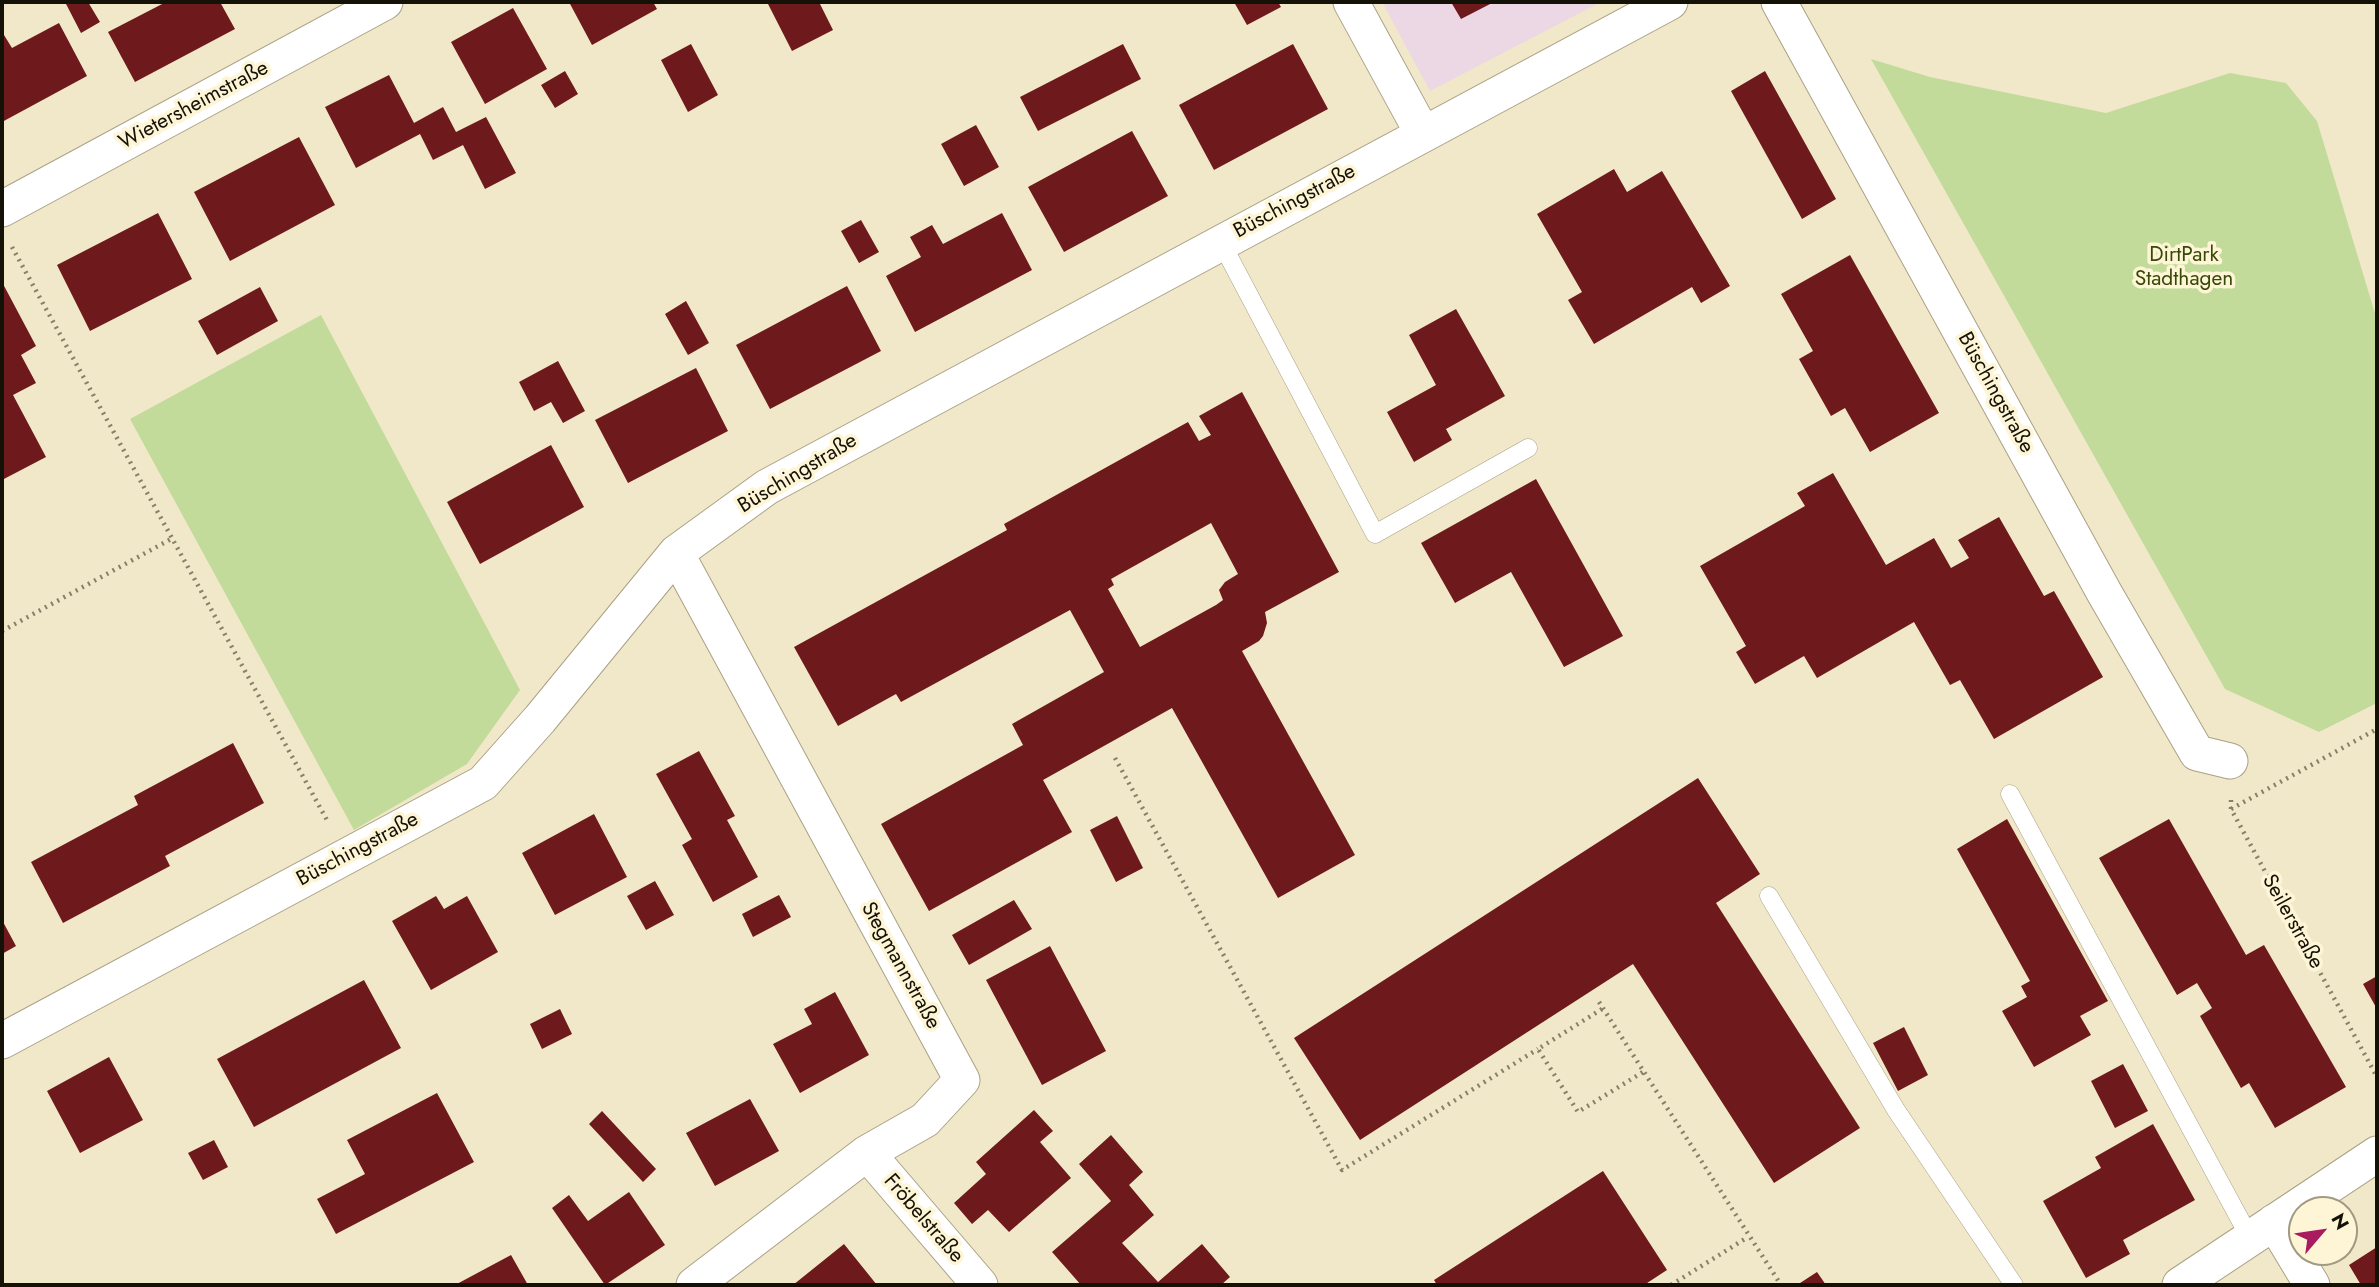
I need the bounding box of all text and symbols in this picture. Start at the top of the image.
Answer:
street label: Wietersheimstraße [115,56,273,156]
street label: Büschingstraße [1230,159,1360,245]
park label: DirtPark Stadthagen [2135,243,2233,293]
street label: Büschingstraße [1951,328,2039,458]
street label: Büschingstraße [734,429,862,519]
street label: Büschingstraße [293,807,423,893]
street label: Seilerstraße [2256,870,2328,974]
street label: Stegmannstraße [855,898,945,1034]
street label: Fröbelstraße [878,1169,968,1269]
north arrow [2288,1196,2358,1266]
text: N [2325,1208,2356,1235]

